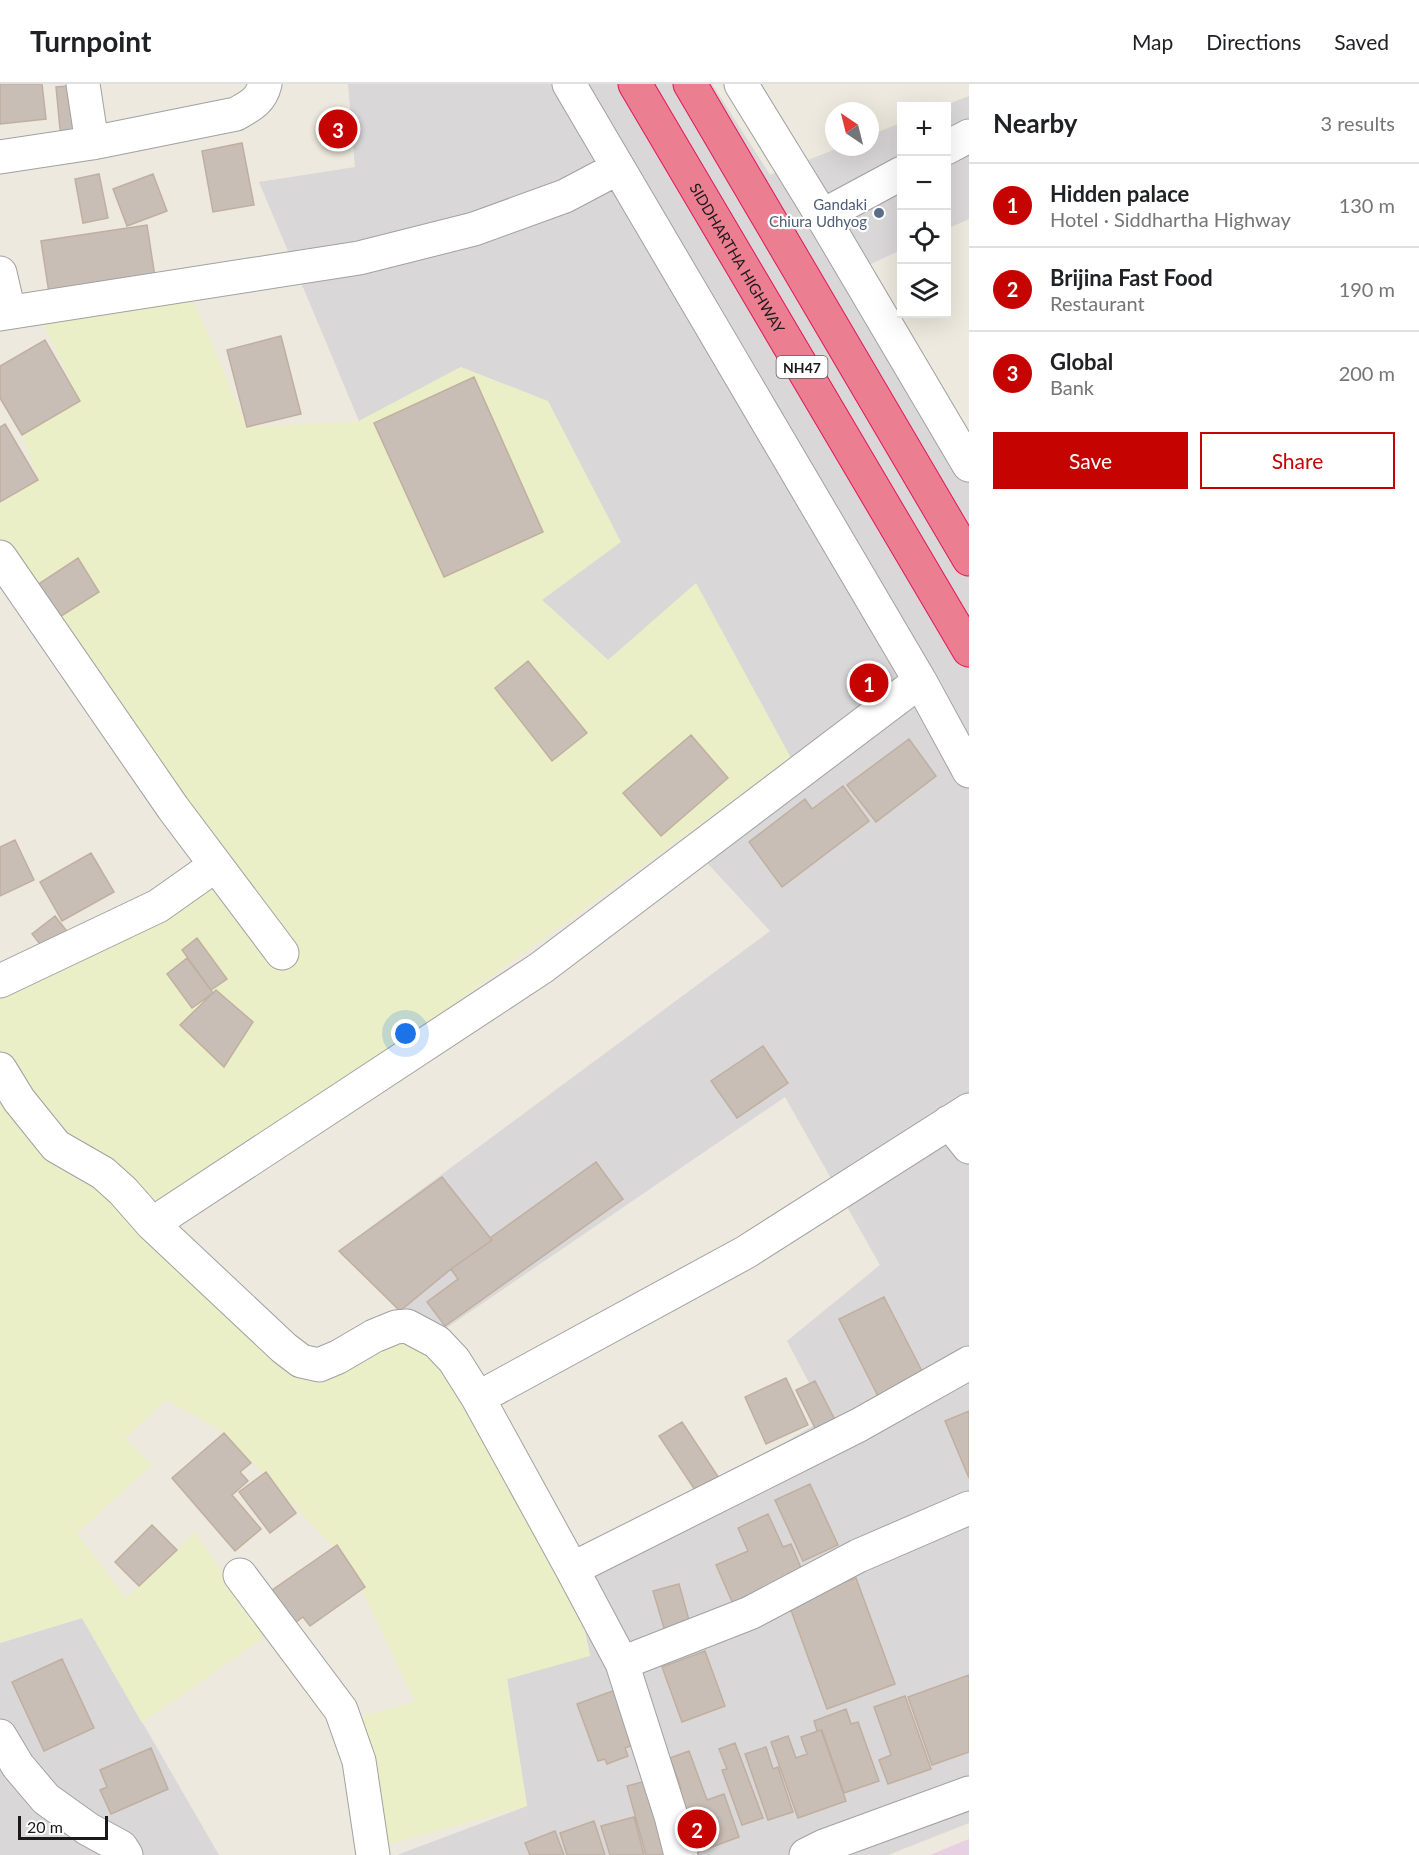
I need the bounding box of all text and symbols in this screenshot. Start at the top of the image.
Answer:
text: Turnpoint [30,24,151,58]
text: Map [1132,29,1173,54]
text: Directions [1206,29,1301,54]
text: Saved [1334,29,1389,54]
north arrow [825,102,879,156]
map controls [897,102,951,318]
button: + [897,102,951,156]
pin: 3 [318,106,358,152]
text: Nearby [993,107,1078,139]
text: 3 results [1320,111,1395,135]
button: − [897,156,951,210]
street label: SIDDHARTHA HIGHWAY [686,180,789,337]
text: Hidden palace [1050,180,1189,207]
text: 1 [1007,193,1018,217]
text: 130 m [1339,193,1395,217]
place label: Gandaki Chiura Udhyog [769,195,867,230]
marker: Gandaki Chiura Udhyog [872,206,886,220]
text: Hotel · Siddhartha Highway [1050,207,1291,231]
button: locate [897,210,951,264]
button: layers [897,264,951,318]
text: Brijina Fast Food [1050,264,1213,291]
text: 2 [1007,277,1018,301]
text: 190 m [1339,277,1395,301]
text: Restaurant [1050,291,1145,315]
text: Global [1050,348,1113,375]
road number: NH47 [776,356,828,378]
text: 3 [1007,361,1018,385]
text: 200 m [1339,361,1395,385]
text: Bank [1050,375,1094,399]
button: Save [993,432,1188,489]
button: Share [1200,432,1395,489]
pin: 1 [850,660,888,706]
your location [391,1019,420,1048]
pin: 2 [678,1806,716,1852]
scale bar [18,1813,108,1840]
text: 20 m [27,1817,63,1836]

